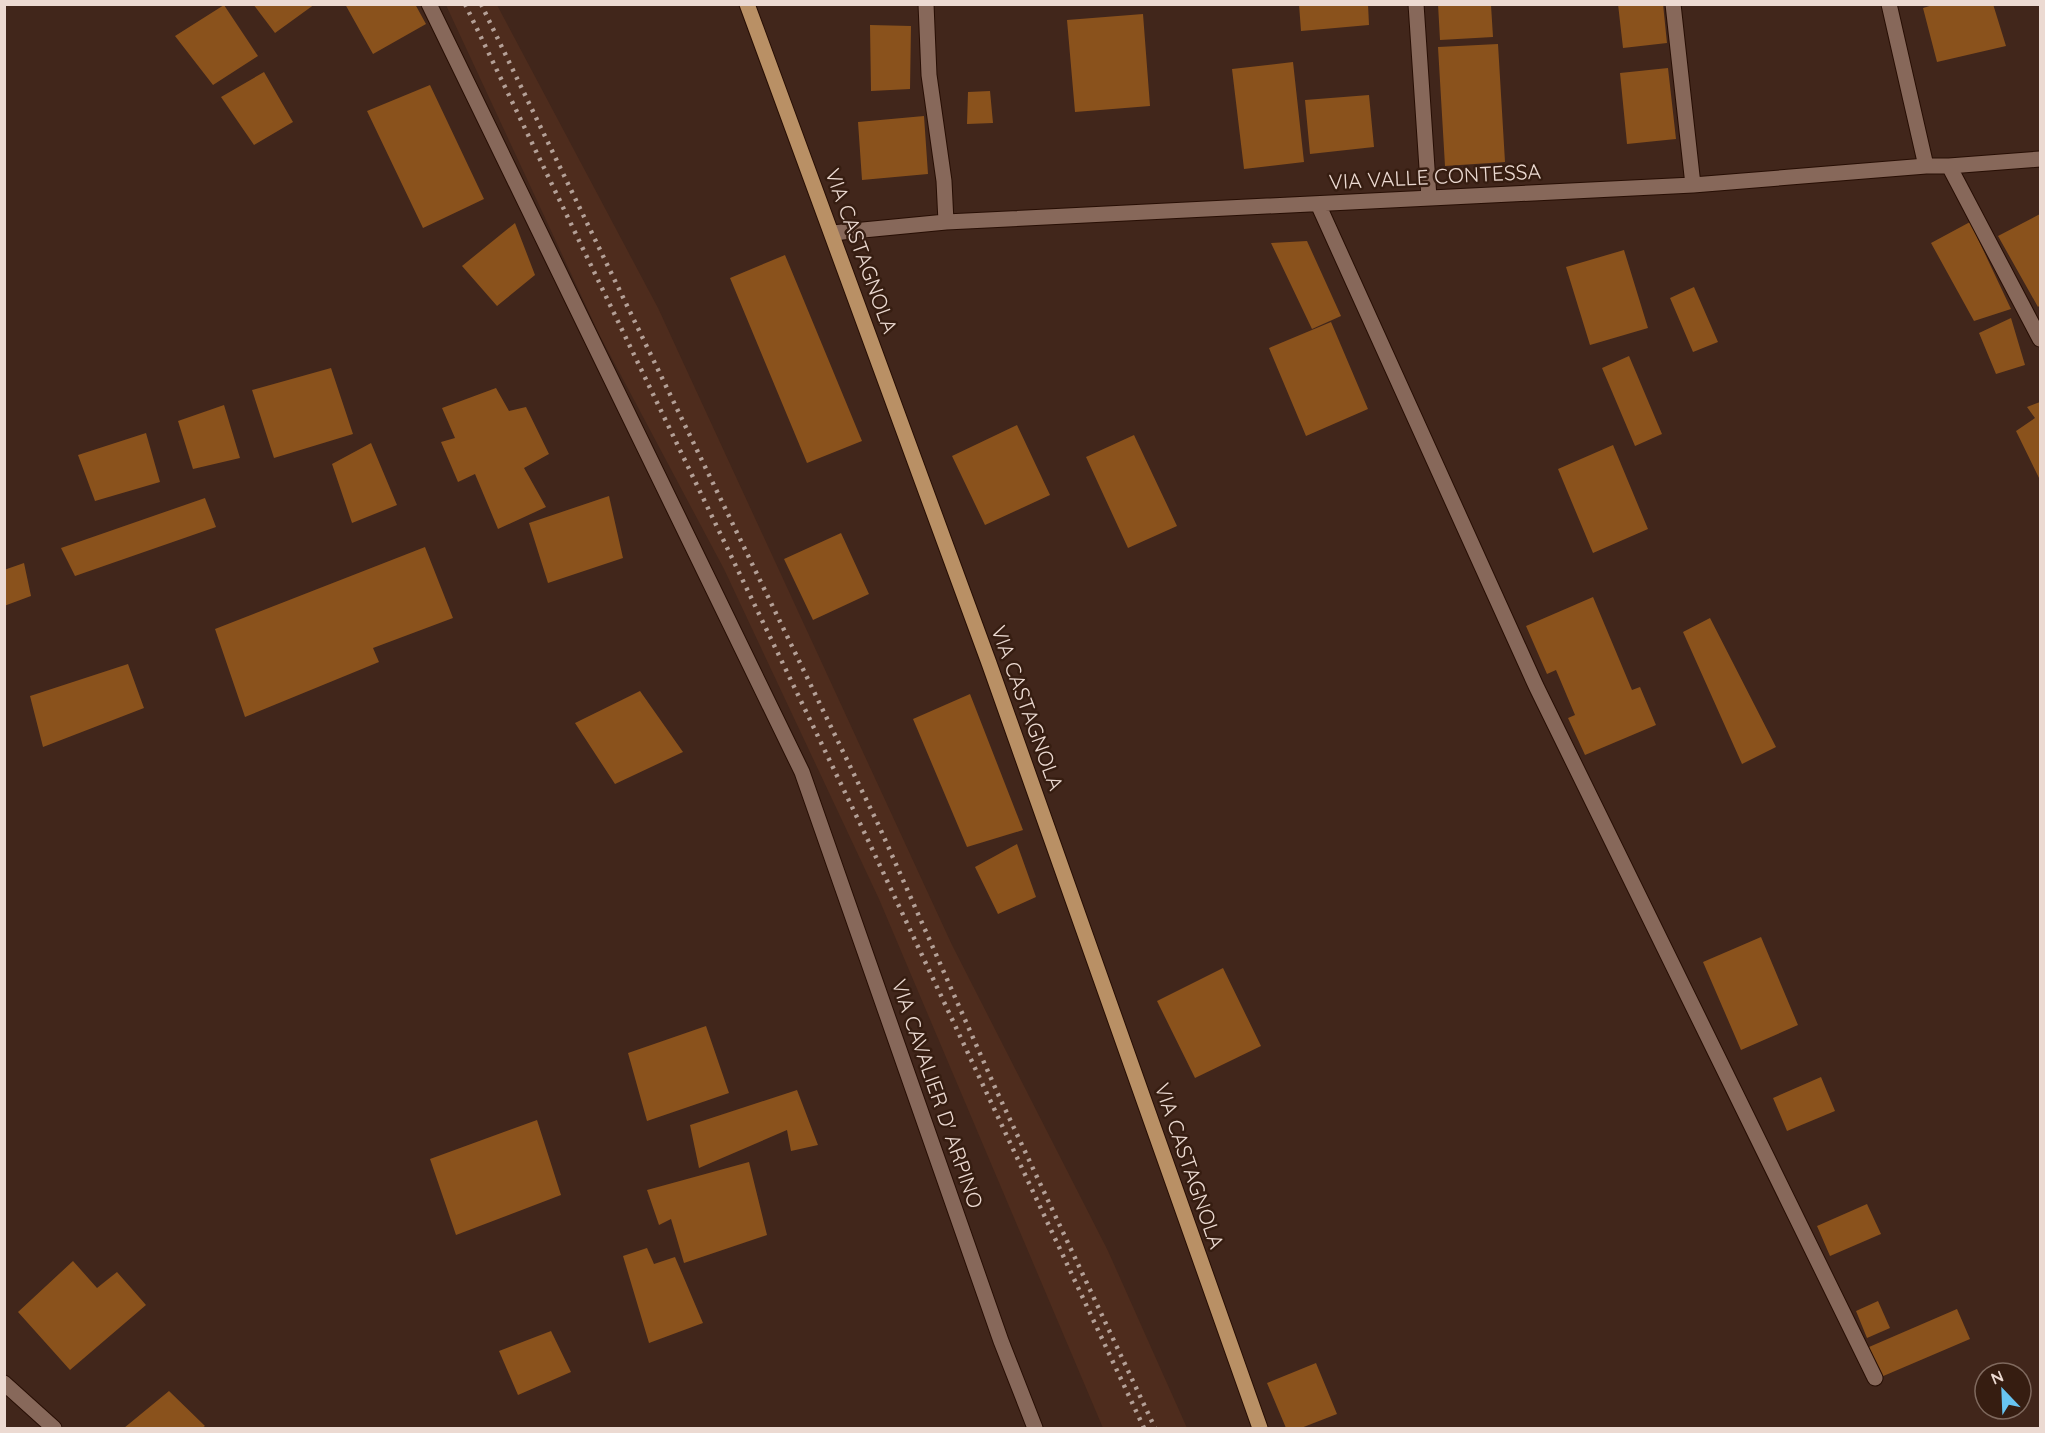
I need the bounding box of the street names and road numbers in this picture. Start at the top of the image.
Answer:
street label: VIA VALLE CONTESSA [1328,157,1542,195]
street label: VIA CASTAGNOLA [820,165,904,337]
street label: VIA CASTAGNOLA [986,622,1070,794]
street label: VIA CAVALIER D' ARPINO [886,976,989,1212]
street label: VIA CASTAGNOLA [1149,1079,1230,1252]

